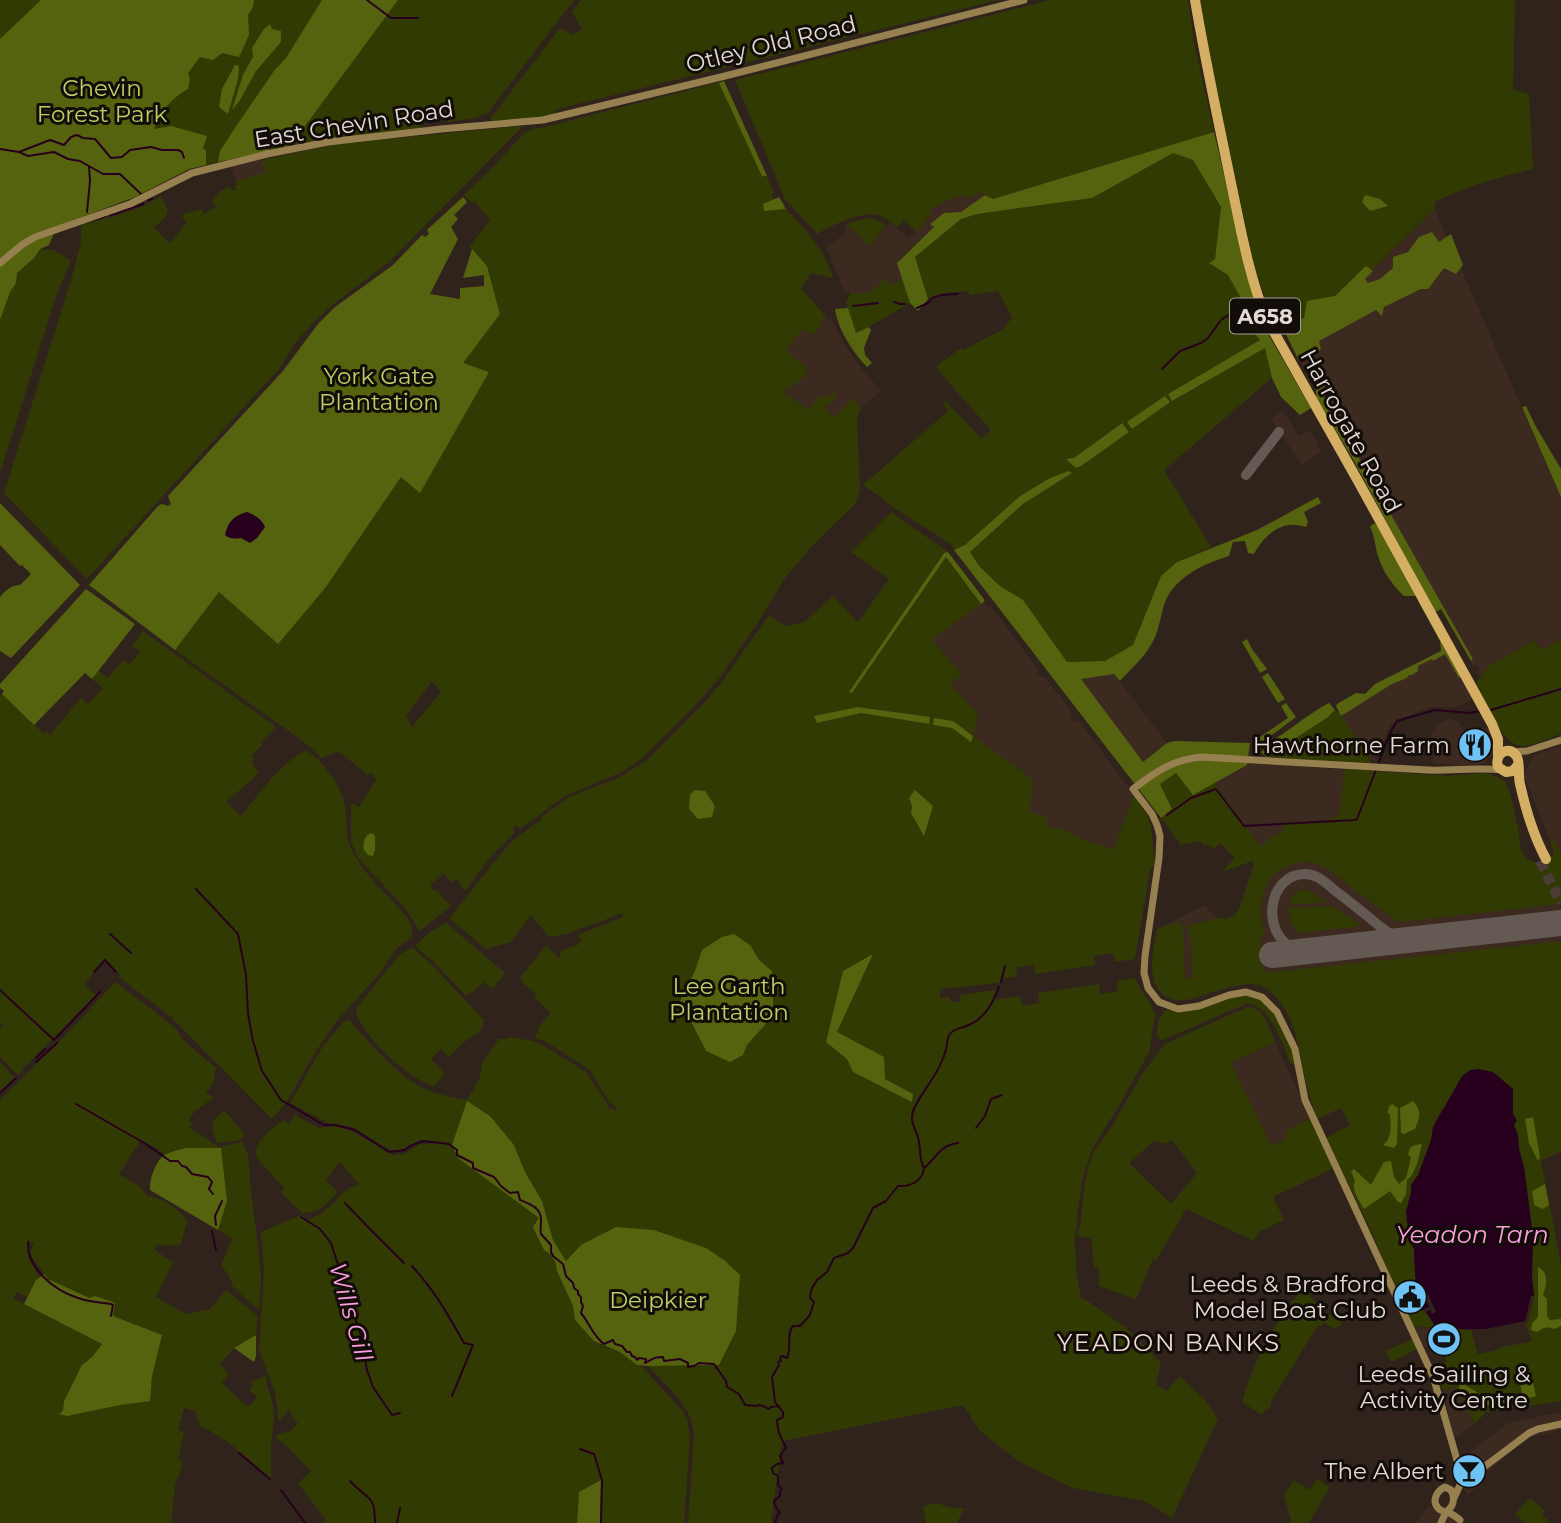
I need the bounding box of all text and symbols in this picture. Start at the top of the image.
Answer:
street label: Otley Old Road [683,9,859,79]
park label: Chevin Forest Park [37,74,168,128]
street label: East Chevin Road [252,94,456,154]
road number: A658 [1230,298,1300,334]
street label: Harrogate Road [1294,344,1408,518]
park label: York Gate Plantation [319,362,439,416]
restaurant icon: Hawthorne Farm [1456,726,1494,764]
place label: Hawthorne Farm [1253,731,1450,759]
park label: Lee Garth Plantation [669,972,789,1026]
water label: Yeadon Tarn [1395,1220,1549,1249]
water label: Wills Gill [323,1259,379,1365]
place label: Leeds & Bradford Model Boat Club [1189,1270,1386,1324]
public building icon: Leeds & Bradford Model Boat Club [1391,1278,1429,1316]
park label: Deipkier [609,1286,707,1314]
sports icon: Leeds Sailing & Activity Centre [1425,1320,1463,1358]
district label: YEADON BANKS [1057,1328,1281,1357]
place label: Leeds Sailing & Activity Centre [1358,1360,1531,1414]
bar icon: The Albert [1450,1452,1488,1490]
place label: The Albert [1324,1457,1444,1485]

